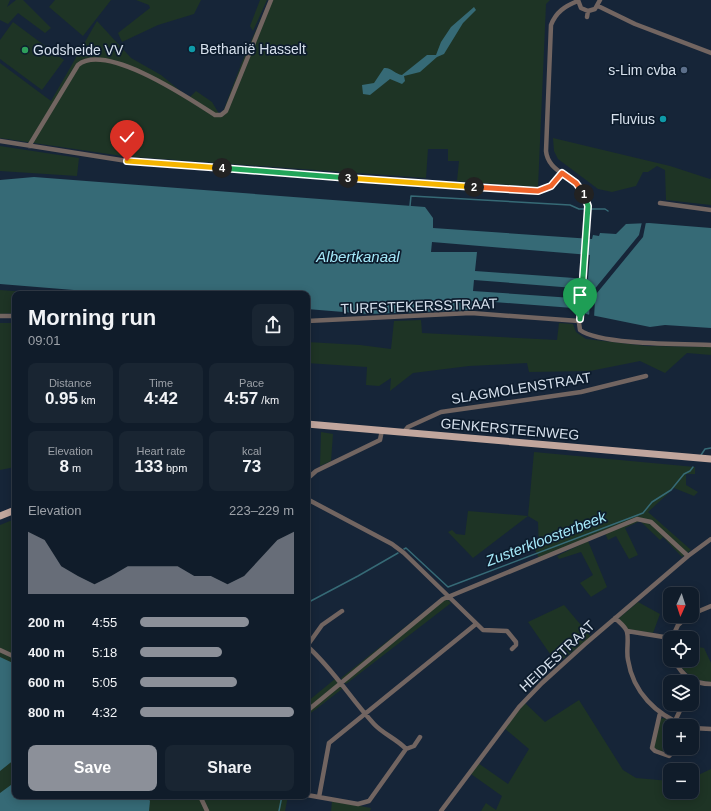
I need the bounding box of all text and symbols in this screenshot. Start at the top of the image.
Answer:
place label: Bethanië Hasselt [200,41,306,57]
place label: Godsheide VV [33,42,124,58]
marker: Bethanië Hasselt [187,44,197,54]
marker: Godsheide VV [20,45,30,55]
place label: s-Lim cvba [608,62,676,78]
marker: s-Lim cvba [679,65,689,75]
place label: Fluvius [611,111,655,127]
marker: Fluvius [658,114,668,124]
pin [110,120,144,161]
icon: check [116,126,138,148]
pin: 4 [212,158,232,178]
text: 4 [219,162,225,174]
pin: 3 [338,168,358,188]
text: 3 [345,172,351,184]
pin: 2 [464,177,484,197]
text: 2 [471,181,477,193]
pin: 1 [574,184,594,204]
text: 1 [581,188,587,200]
water label: Albertkanaal [315,248,400,265]
pin [563,278,597,319]
icon: arrive [569,284,591,306]
street label: TURFSTEKERSSTRAAT [340,295,498,317]
button: share [252,304,294,346]
text: Morning run [28,305,156,330]
text: 09:01 [28,333,61,348]
street label: SLAGMOLENSTRAAT [450,369,592,407]
text: Distance [49,377,92,389]
text: Time [149,377,173,389]
text: Pace [239,377,264,389]
text: 0.95 [45,389,78,408]
text: 4:42 [144,389,178,408]
text: 4:57 [224,389,258,408]
text: km [78,394,96,406]
text: /km [258,394,279,406]
street label: GENKERSTEENWEG [440,415,580,443]
text: Elevation [48,445,93,457]
text: Heart rate [137,445,185,457]
text: kcal [242,445,261,457]
text: 8 [59,457,69,476]
text: 133 [135,457,163,476]
text: 73 [242,457,261,476]
text: m [69,462,81,474]
text: bpm [163,462,187,474]
text: Elevation [28,503,81,518]
text: 223–229 m [229,503,294,518]
water label: Zusterkloosterbeek [482,507,610,570]
north arrow [663,587,699,623]
map controls [663,587,699,799]
text: 200 m [28,615,65,630]
text: 4:55 [92,615,117,630]
street label: HEIDESTRAAT [516,617,598,695]
button: locate [663,631,699,667]
text: 400 m [28,645,65,660]
text: 5:18 [92,645,117,660]
text: 600 m [28,675,65,690]
text: 5:05 [92,675,117,690]
button: layers [663,675,699,711]
text: 800 m [28,705,65,720]
text: 4:32 [92,705,117,720]
button: + [663,719,699,755]
button: Save [28,745,157,791]
button: Share [165,745,294,791]
button: − [663,763,699,799]

